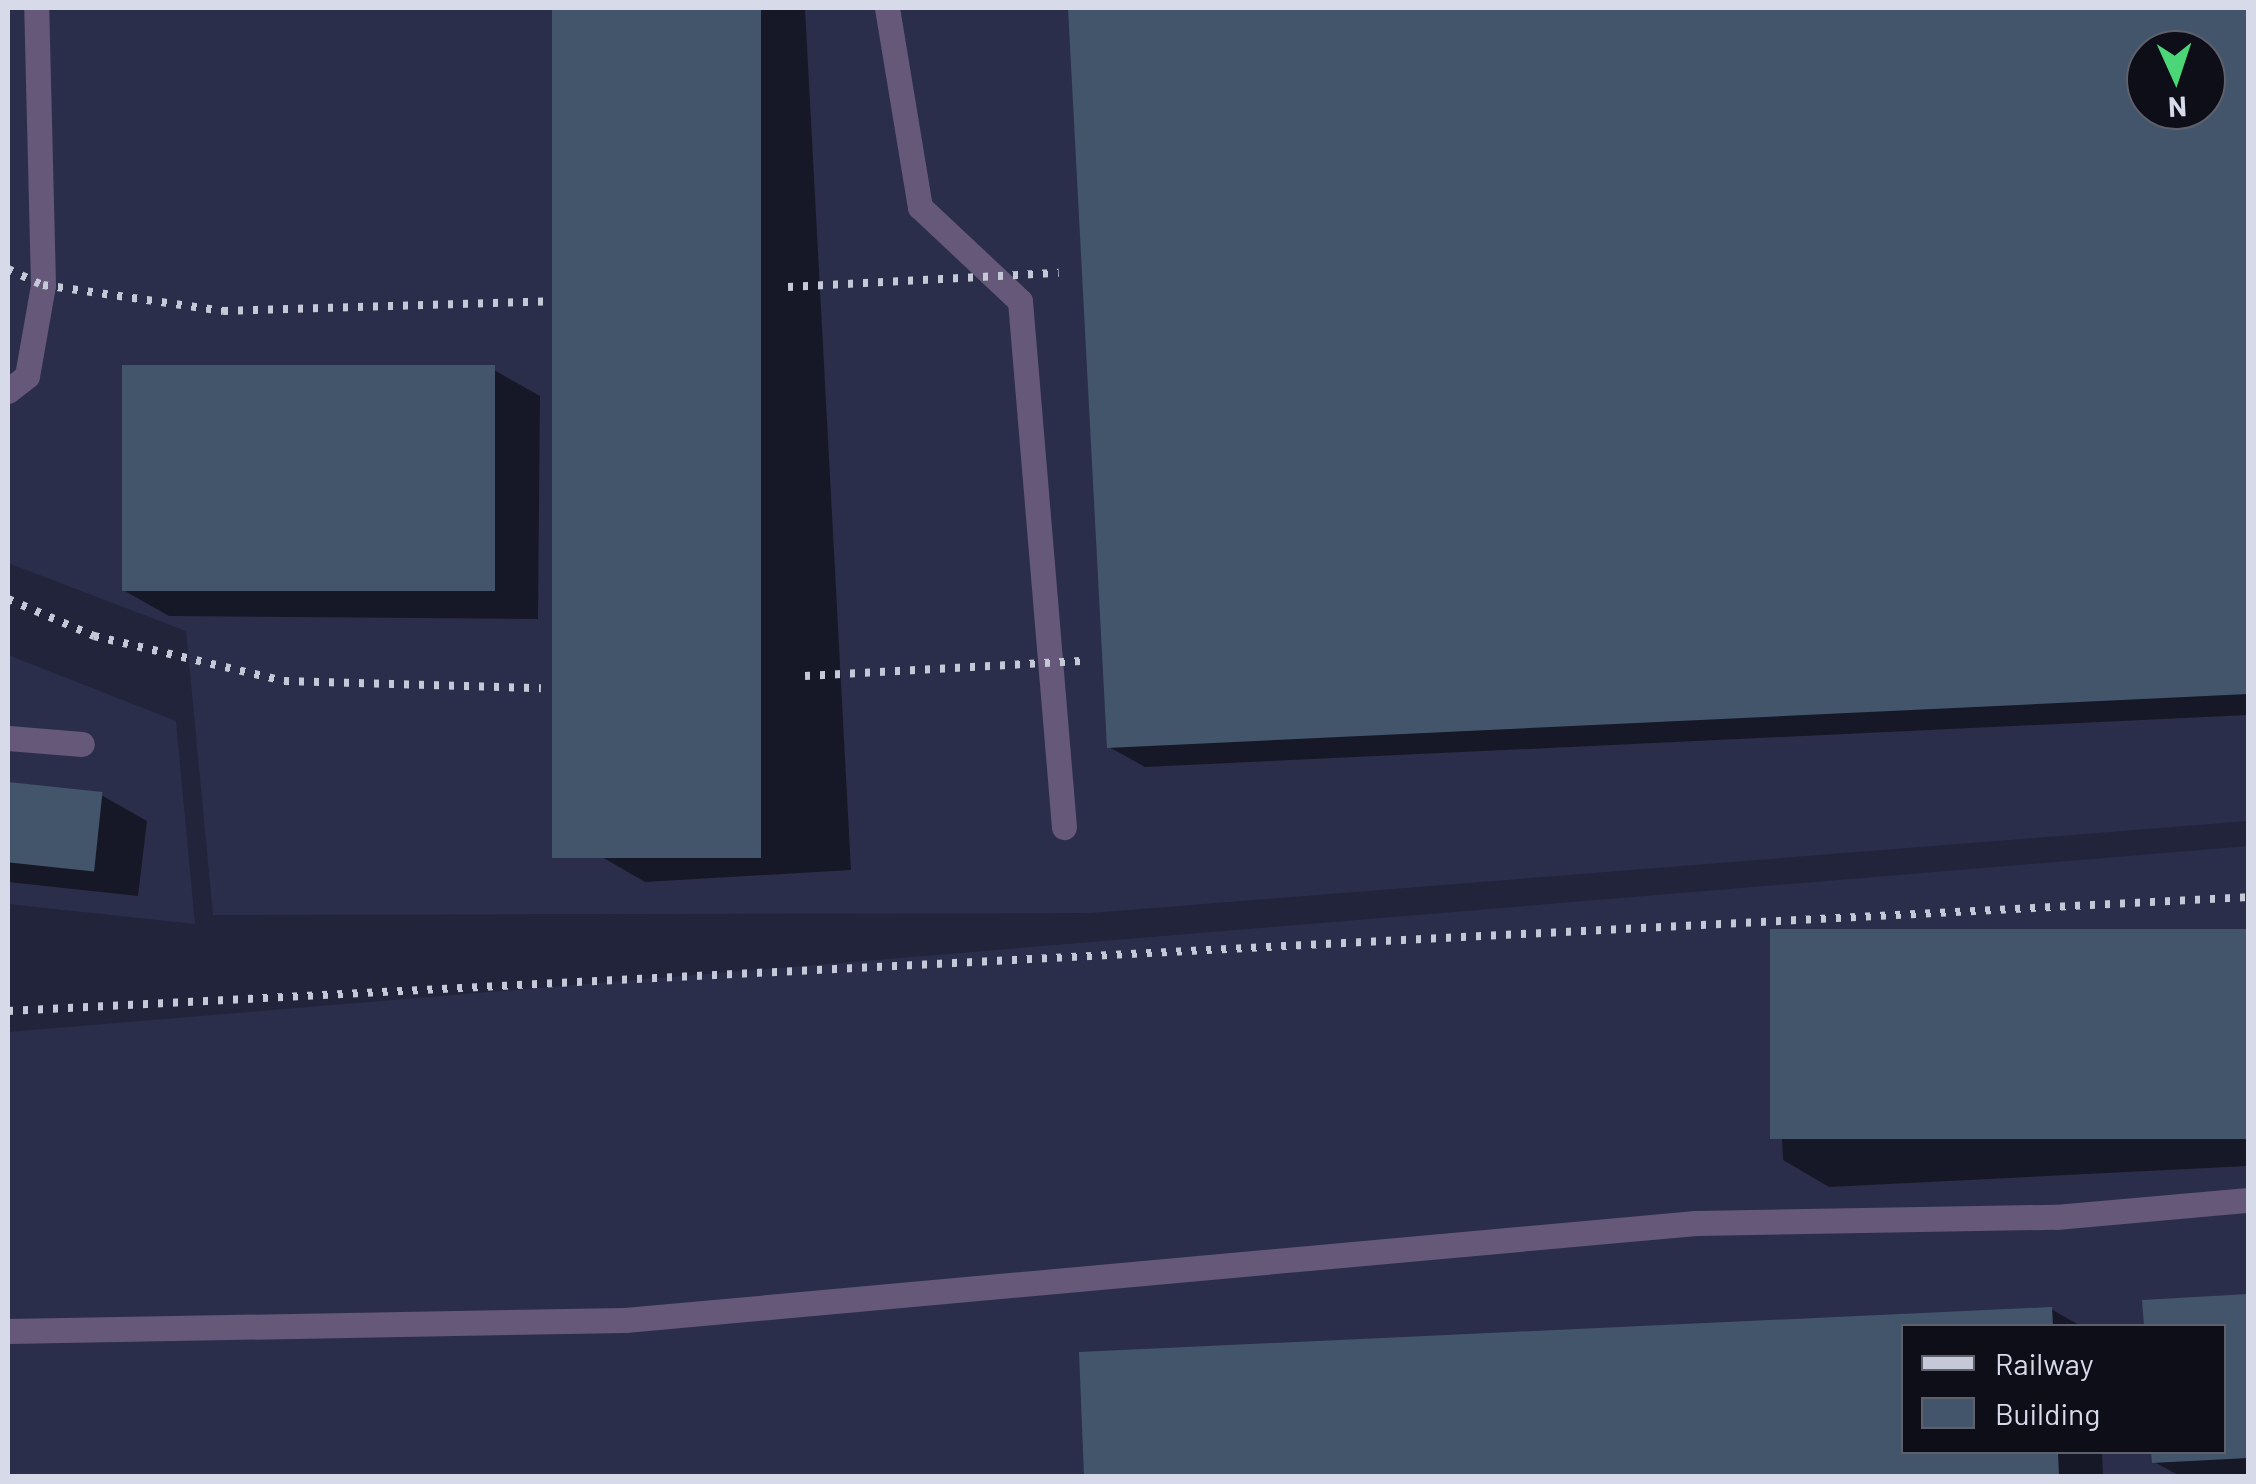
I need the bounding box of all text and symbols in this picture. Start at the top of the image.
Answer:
north arrow [2126,30,2226,130]
text: N [2167,90,2188,125]
legend [1901,1324,2226,1454]
text: Railway [1995,1345,2094,1381]
text: Building [1995,1395,2100,1431]

